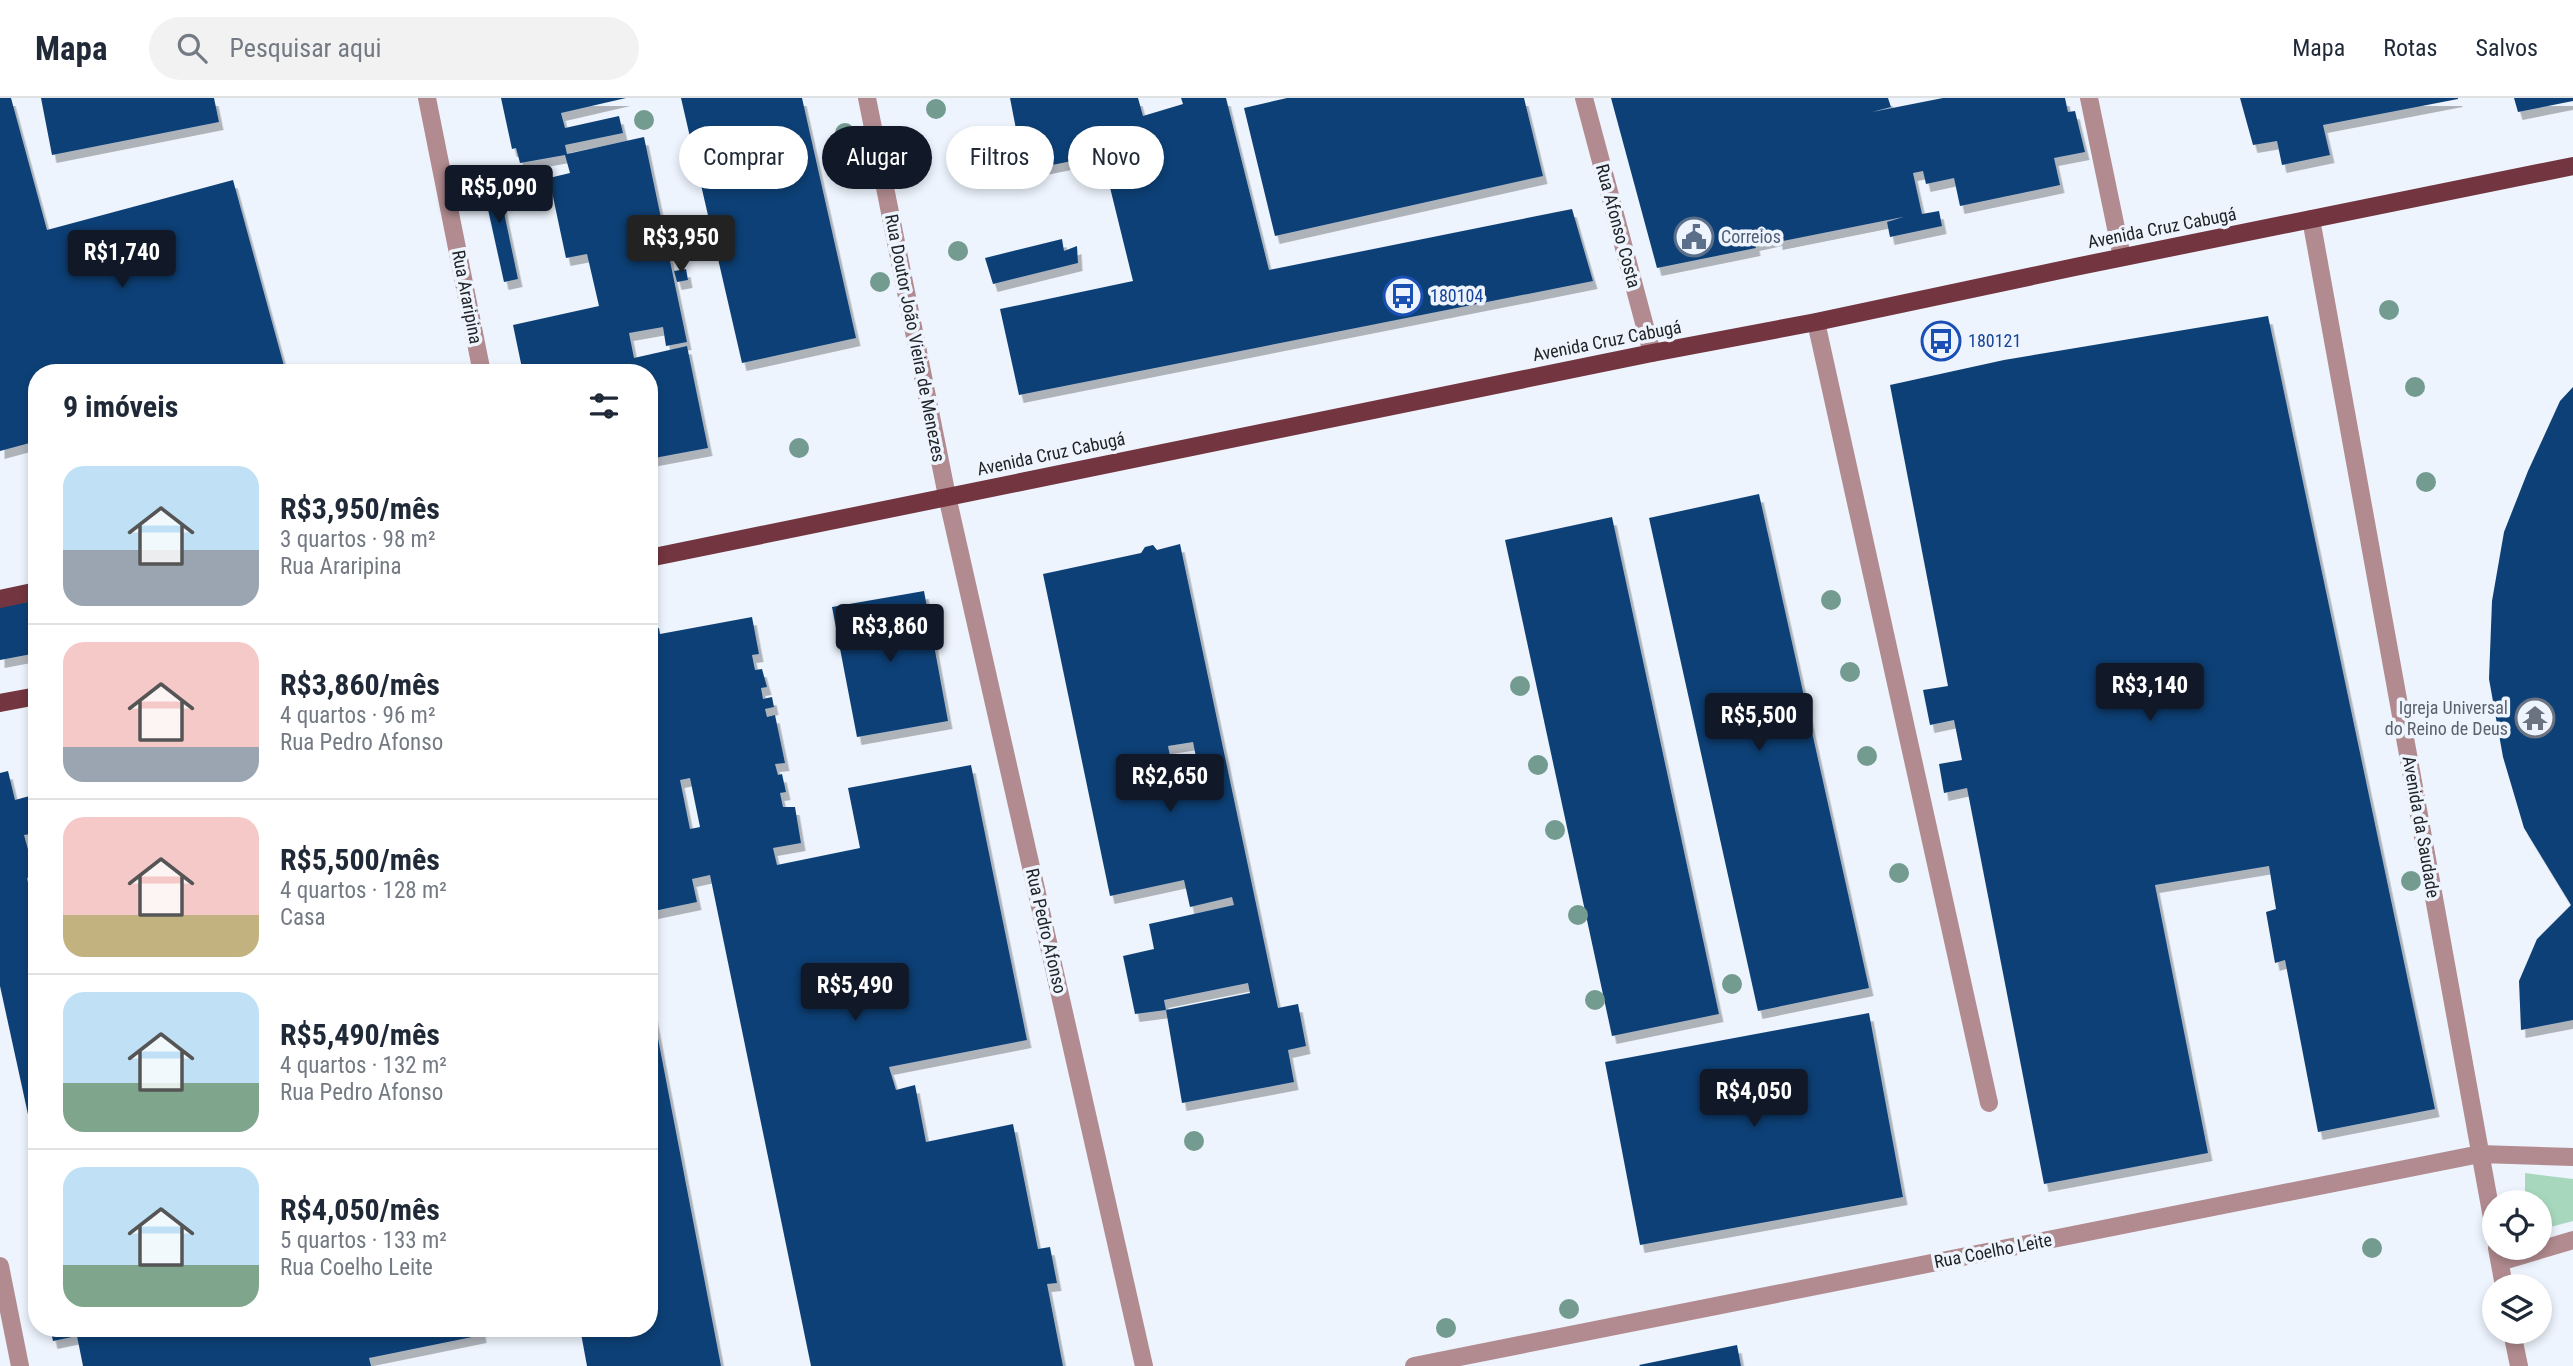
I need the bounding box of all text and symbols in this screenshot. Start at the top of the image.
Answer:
search box [149,17,639,80]
text: Mapa [35,29,107,68]
icon: search [173,29,211,67]
text: Pesquisar aqui [229,33,382,63]
text: Mapa [2292,34,2345,62]
text: Rotas [2383,34,2437,62]
text: Salvos [2475,34,2538,62]
chip: Comprar [679,126,808,189]
chip: Alugar [822,126,932,189]
chip: Filtros [946,126,1054,189]
chip: Novo [1068,126,1164,189]
street label: Rua Afonso Costa [1592,162,1645,290]
pin: R$5,090 [434,166,564,225]
text: R$5,090 [461,174,537,201]
street label: Avenida Cruz Cabugá [2086,203,2238,252]
street label: Rua Doutor João Vieira de Menezes [881,212,950,464]
pin: R$3,950 [616,216,746,275]
public building icon: Correios [1673,216,1715,258]
text: R$3,950 [643,224,719,251]
place label: Correios [1721,226,1781,247]
pin: R$1,740 [57,230,187,290]
text: R$1,740 [84,239,160,266]
street label: Rua Araripina [448,248,487,346]
bus stop icon: 180104 [1382,275,1424,317]
place label: 180104 [1430,285,1483,306]
street label: Avenida Cruz Cabugá [1531,316,1683,365]
bus stop icon: 180121 [1920,320,1962,362]
place label: 180121 [1968,330,2021,351]
icon: filters [585,387,623,425]
text: 9 imóveis [63,389,178,424]
street label: Avenida Cruz Cabugá [975,428,1127,479]
text: R$3,950/mês [280,491,440,526]
icon: home [119,494,203,578]
text: 3 quartos · 98 m² [280,526,436,553]
text: Rua Araripina [280,553,402,580]
pin: R$3,860 [825,604,955,664]
text: R$3,860 [852,613,928,640]
pin: R$3,140 [2085,664,2215,723]
text: R$3,860/mês [280,667,440,702]
icon: home [119,670,203,754]
text: R$3,140 [2112,672,2188,699]
pin: R$5,500 [1694,694,1824,753]
place label: Igreja Universal do Reino de Deus [2385,697,2508,739]
temple icon: Igreja Universal do Reino de Deus [2514,697,2556,739]
text: 4 quartos · 96 m² [280,702,436,729]
text: R$5,500 [1721,702,1797,729]
text: Rua Pedro Afonso [280,729,443,756]
pin: R$2,650 [1105,754,1235,814]
street label: Avenida da Saudade [2399,754,2444,900]
text: R$2,650 [1132,763,1208,790]
text: R$5,500/mês [280,842,440,877]
icon: home [119,845,203,929]
street label: Rua Pedro Afonso [1022,866,1071,996]
text: 4 quartos · 128 m² [280,877,447,904]
text: Casa [280,904,326,931]
pin: R$5,490 [790,964,920,1023]
text: R$5,490 [817,972,893,999]
text: R$5,490/mês [280,1017,440,1052]
icon: home [119,1020,203,1104]
text: 4 quartos · 132 m² [280,1052,447,1079]
pin: R$4,050 [1689,1070,1819,1129]
text: R$4,050 [1716,1078,1792,1105]
text: Rua Pedro Afonso [280,1079,443,1106]
map controls [2482,1190,2552,1344]
button: locate [2482,1190,2552,1260]
text: R$4,050/mês [280,1192,440,1227]
icon: home [119,1195,203,1279]
text: 5 quartos · 133 m² [280,1227,447,1254]
street label: Rua Coelho Leite [1932,1229,2054,1272]
text: Rua Coelho Leite [280,1254,433,1281]
button: layers [2482,1274,2552,1344]

